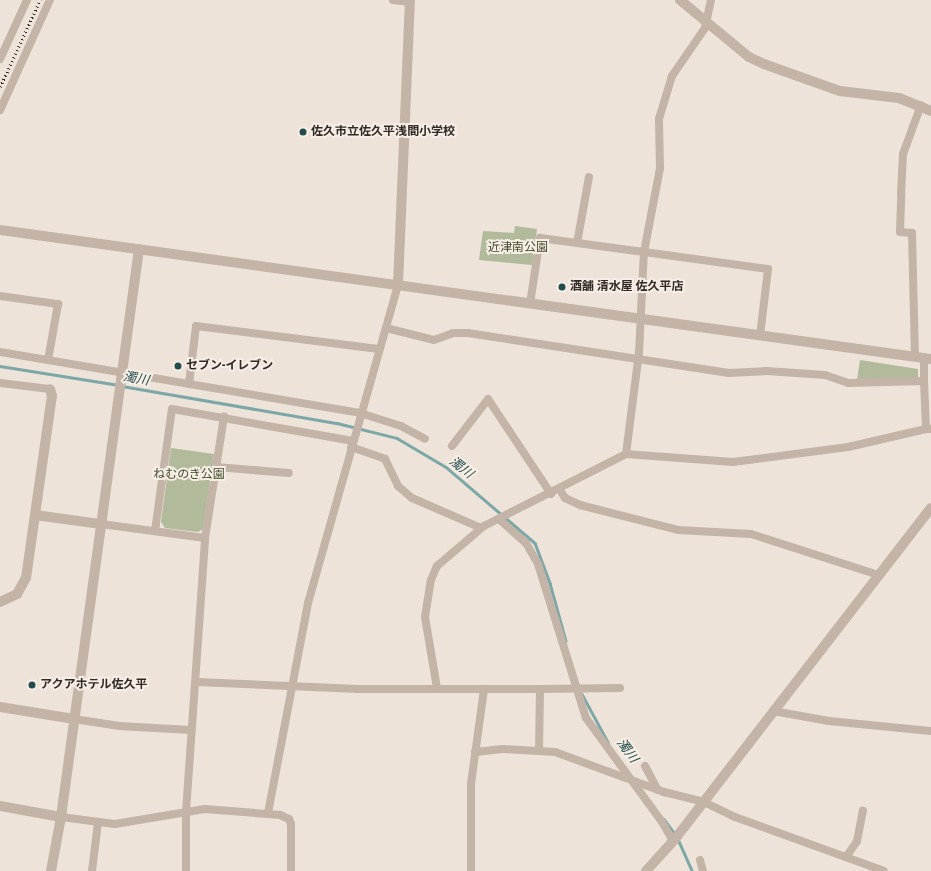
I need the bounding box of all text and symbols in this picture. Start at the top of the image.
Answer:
place label: 佐久市立佐久平浅間小学校 [311,125,455,139]
marker: 佐久市立佐久平浅間小学校 [298,127,308,137]
park label: 近津南公園 [488,241,548,255]
place label: 酒舗 清水屋 佐久平店 [570,280,683,294]
marker: 酒舗 清水屋 佐久平店 [557,282,567,292]
place label: セブン-イレブン [186,359,273,373]
marker: セブン-イレブン [173,361,183,371]
water label: 濁川 [122,369,150,389]
water label: 濁川 [446,454,476,482]
park label: ねむのき公園 [153,468,225,482]
place label: アクアホテル佐久平 [40,678,148,692]
marker: アクアホテル佐久平 [27,680,37,690]
water label: 濁川 [613,736,641,766]

